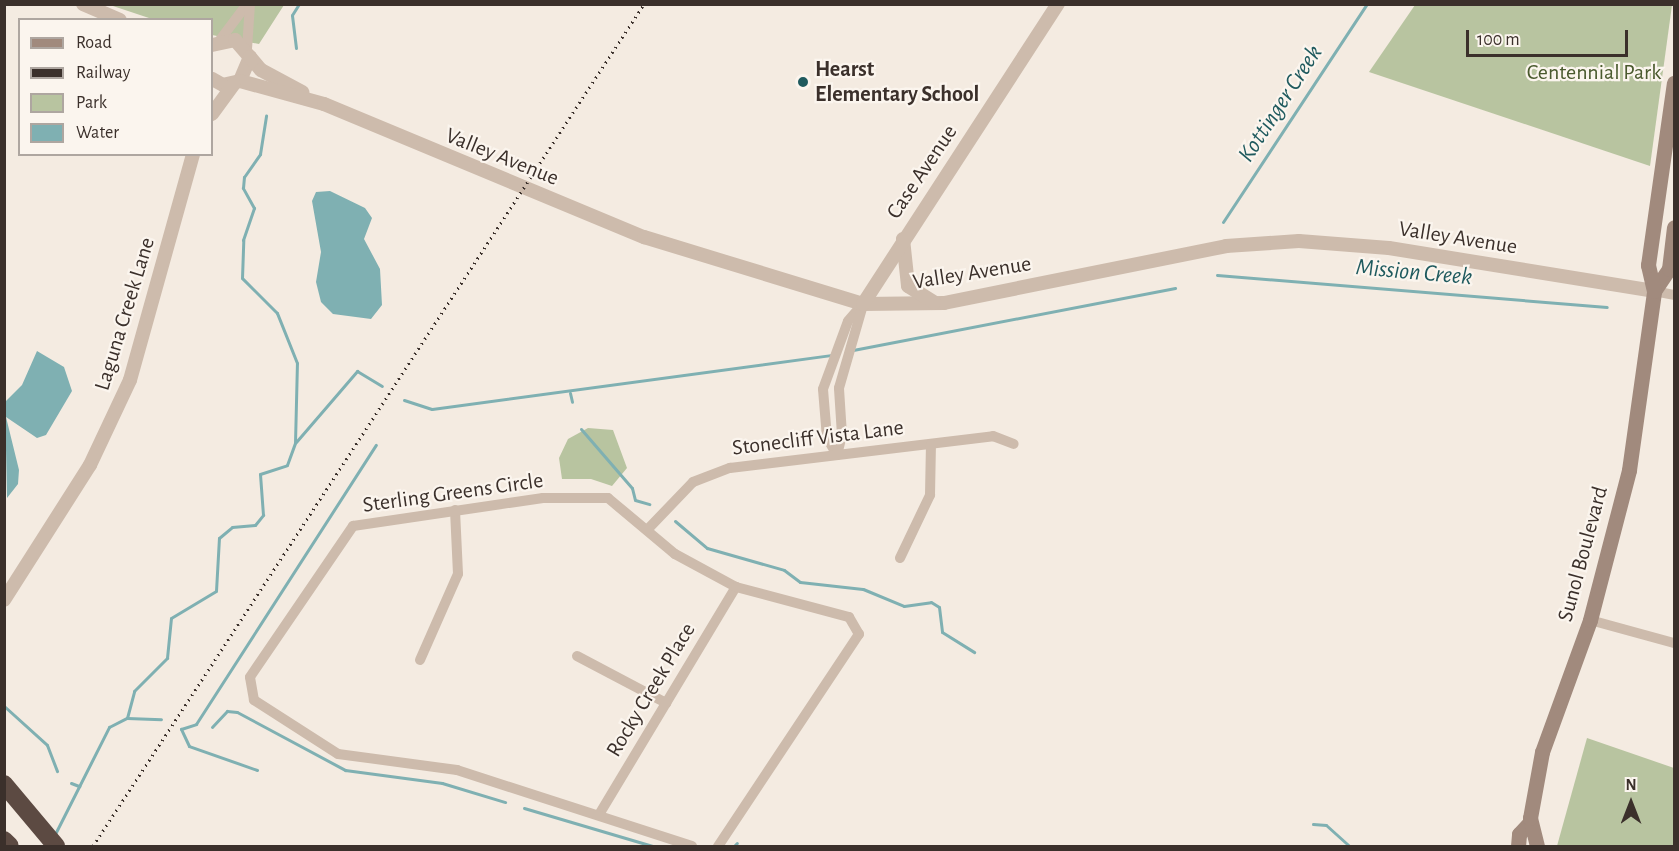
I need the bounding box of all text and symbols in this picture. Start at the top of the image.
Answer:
legend [18,18,213,156]
scale bar [1469,18,1631,56]
text: 100 m [1477,31,1520,49]
text: Road [76,34,112,52]
water label: Kottinger Creek [1233,40,1329,168]
place label: Hearst Elementary School [815,56,979,107]
park label: Centennial Park [1527,60,1661,86]
text: Railway [76,64,130,82]
marker: Hearst Elementary School [796,75,810,89]
text: Park [76,94,107,112]
street label: Case Avenue [881,120,963,224]
street label: Valley Avenue [442,122,562,192]
text: Water [76,124,119,142]
street label: Valley Avenue [1397,216,1519,260]
street label: Laguna Creek Lane [89,234,161,394]
street label: Valley Avenue [911,251,1033,295]
water label: Mission Creek [1355,254,1473,292]
street label: Stonecliff Vista Lane [731,414,905,462]
street label: Sterling Greens Circle [361,467,545,519]
street label: Sunol Boulevard [1552,483,1614,625]
street label: Rocky Creek Place [601,618,701,762]
north arrow [1601,773,1661,833]
text: N [1625,777,1637,793]

